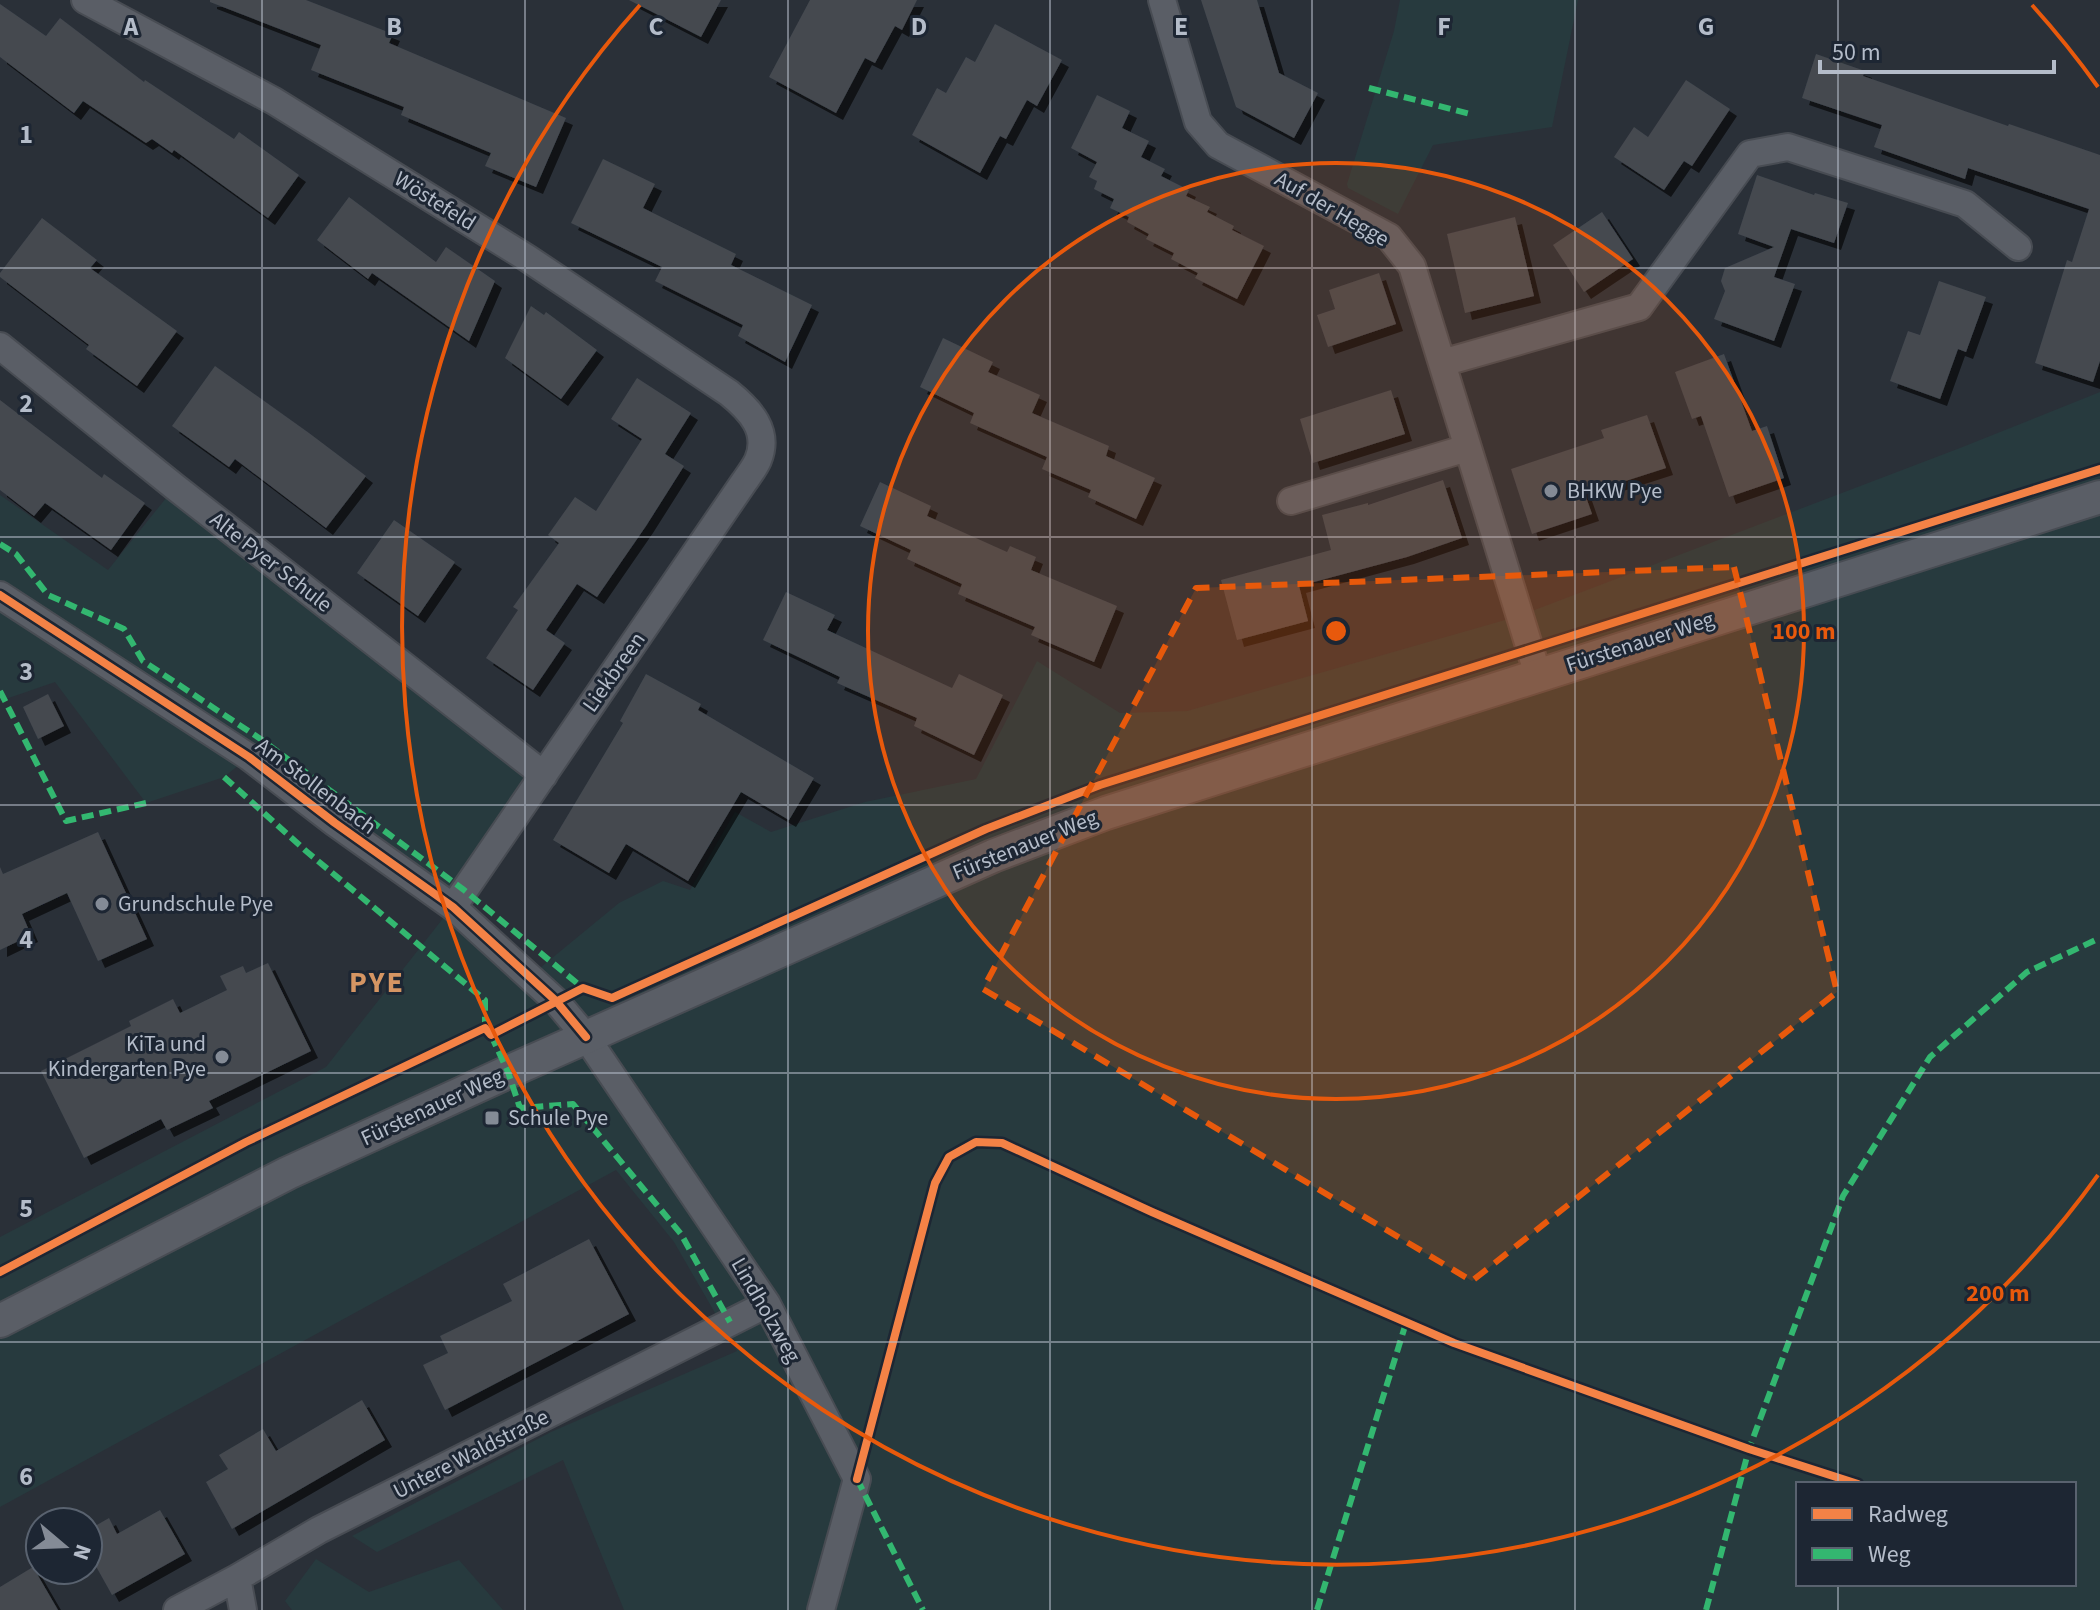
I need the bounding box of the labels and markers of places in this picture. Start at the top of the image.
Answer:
place label: BHKW Pye [1567,475,1662,507]
marker: BHKW Pye [1542,482,1560,500]
centre of rings [1322,617,1350,645]
place label: Grundschule Pye [118,888,273,920]
marker: Grundschule Pye [93,895,111,913]
place label: KiTa und Kindergarten Pye [48,1028,206,1085]
marker: KiTa und Kindergarten Pye [213,1048,231,1066]
place label: Schule Pye [508,1102,608,1134]
marker: Schule Pye [483,1109,501,1127]

